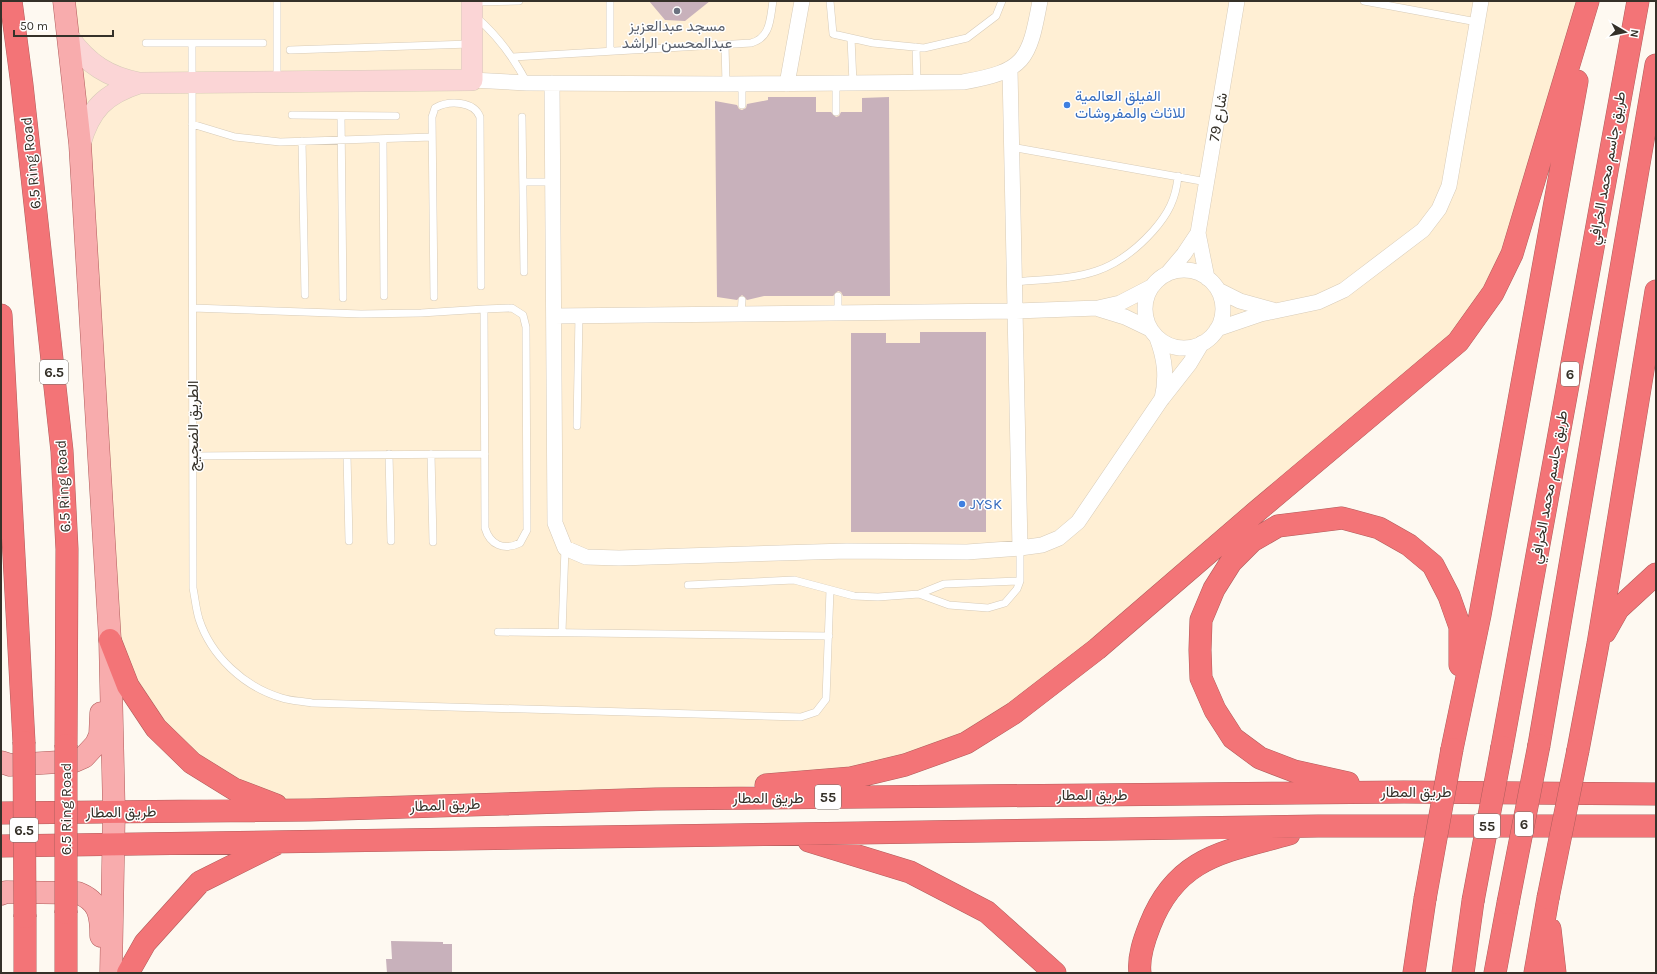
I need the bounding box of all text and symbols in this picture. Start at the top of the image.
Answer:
marker: مسجد عبدالعزيز عبدالمحسن الراشد [672,6,682,16]
scale bar [14,12,113,38]
north arrow [1605,12,1645,52]
place label: مسجد عبدالعزيز عبدالمحسن الراشد [622,17,732,53]
text: 50 m [20,19,48,33]
text: N [1627,29,1641,38]
place label: الفيلق العالمية للاثاث والمفروشات [1075,87,1186,122]
street label: طريق جاسم محمد الخرافي [1585,90,1633,247]
street label: شارع 79 [1205,91,1233,143]
marker: الفيلق العالمية للاثاث والمفروشات [1062,100,1072,110]
street label: 6.5 Ring Road [17,116,45,210]
road number: 6.5 [40,360,68,384]
road number: 6 [1561,362,1579,386]
street label: الطريق الضجيج [184,380,204,472]
street label: طريق جاسم محمد الخرافي [1527,409,1575,566]
street label: 6.5 Ring Road [52,439,74,533]
place label: JYSK [970,495,1002,513]
marker: JYSK [957,499,967,509]
street label: 6.5 Ring Road [57,763,75,855]
street label: طريق المطار [1380,783,1452,802]
road number: 55 [815,785,841,809]
street label: طريق المطار [1056,786,1128,805]
street label: طريق المطار [732,789,804,808]
street label: طريق المطار [408,795,481,816]
street label: طريق المطار [84,802,157,823]
road number: 6 [1515,812,1533,836]
road number: 55 [1474,814,1500,838]
road number: 6.5 [10,818,38,842]

